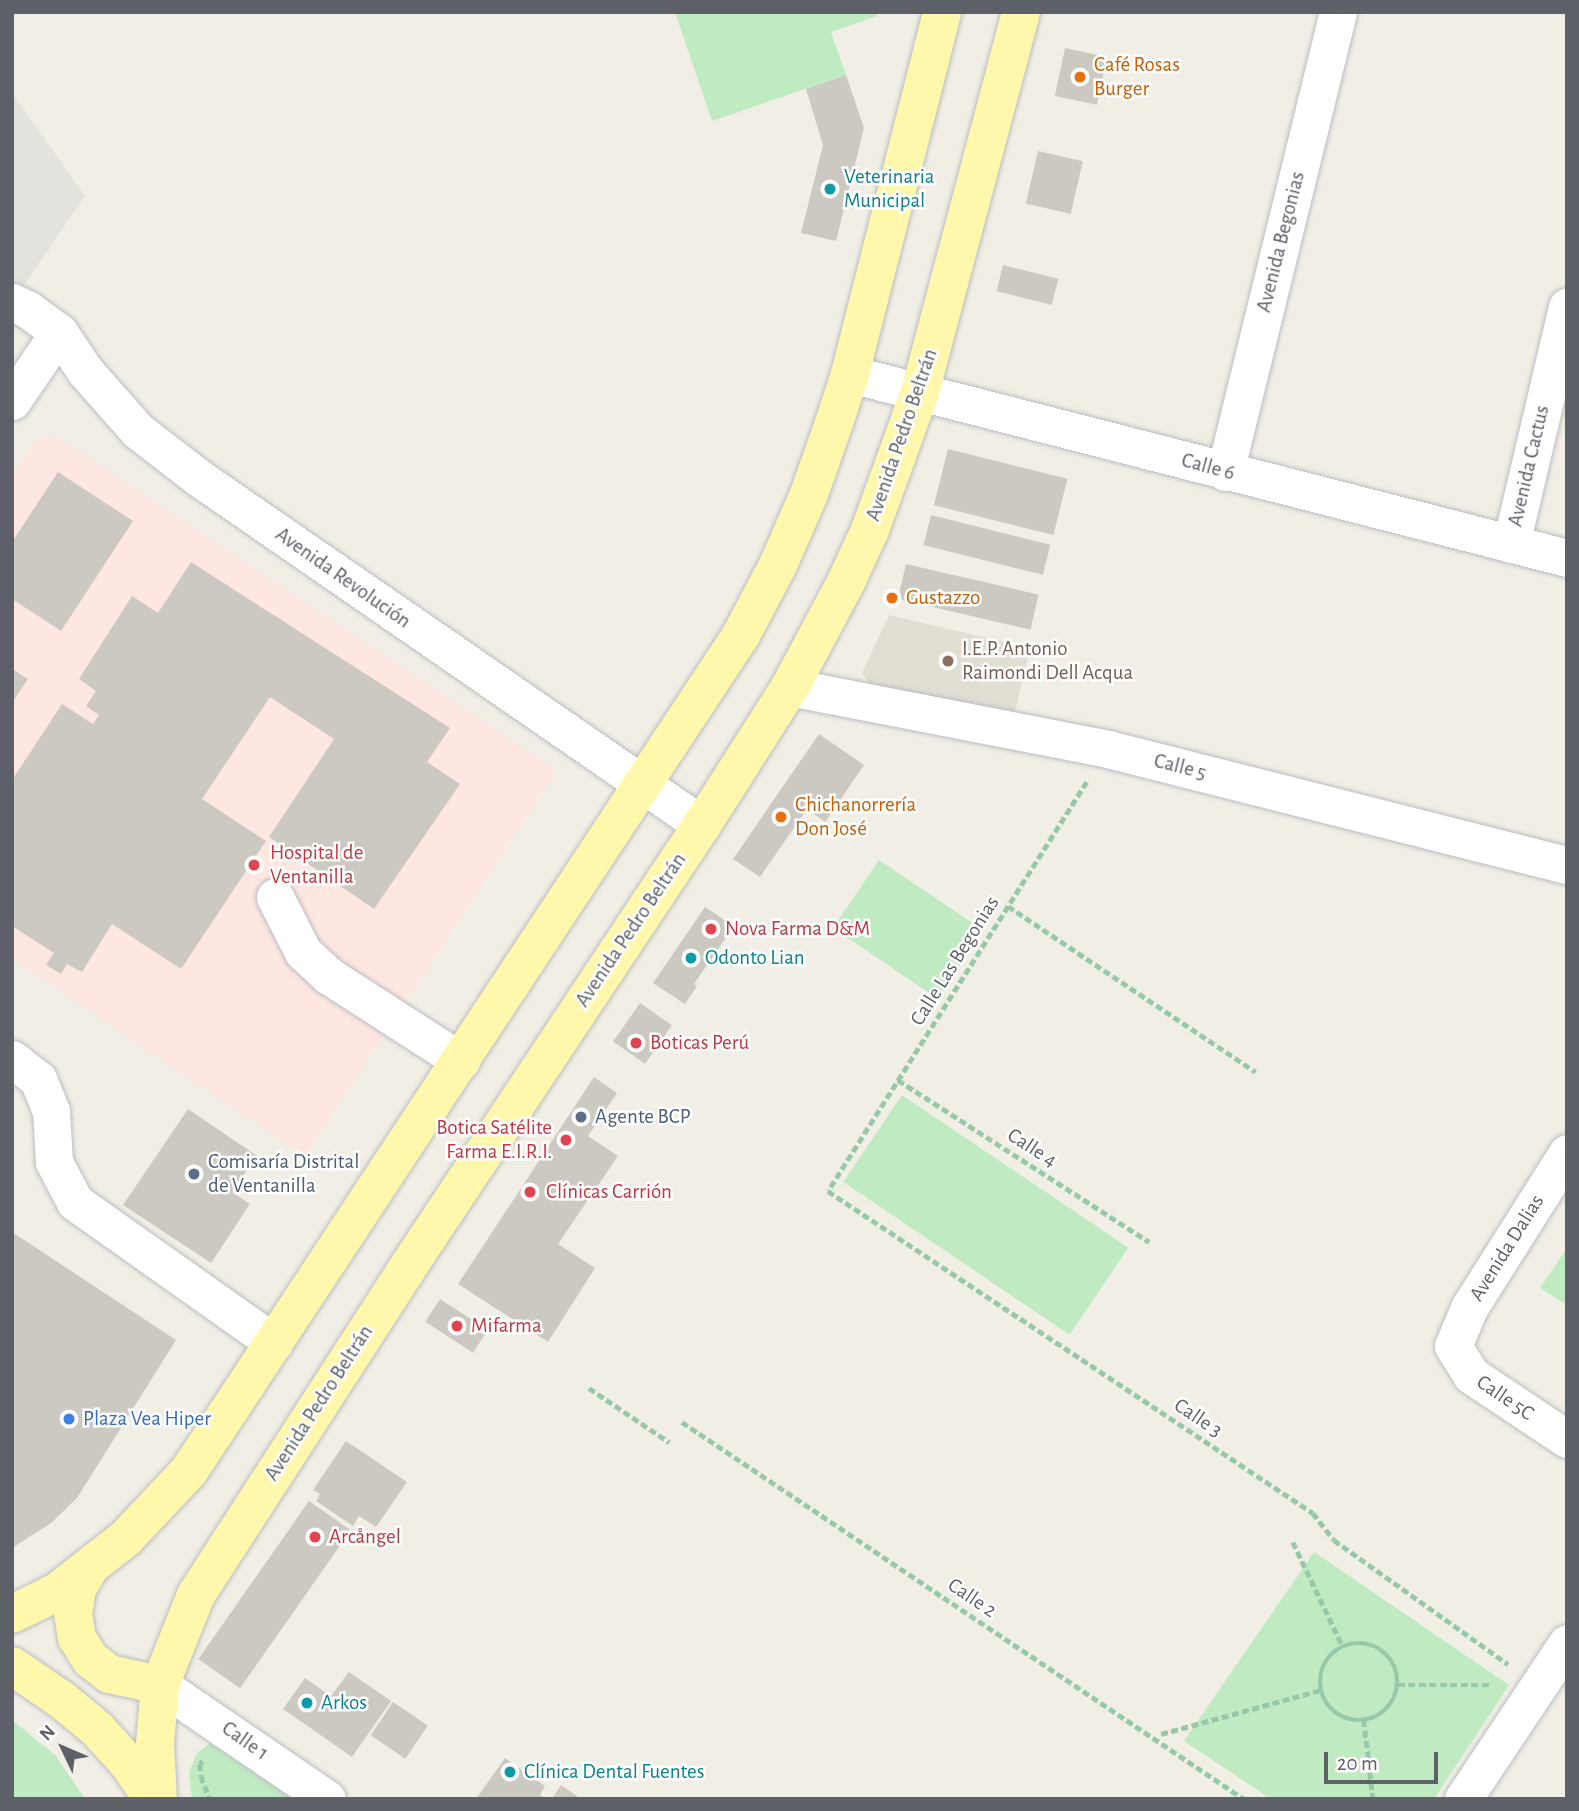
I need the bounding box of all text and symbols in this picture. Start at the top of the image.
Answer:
place label: Café Rosas Burger [1094,52,1180,102]
marker: Café Rosas Burger [1072,69,1088,85]
place label: Veterinaria Municipal [844,164,934,214]
street label: Avenida Begonias [1251,169,1311,315]
marker: Veterinaria Municipal [822,181,838,197]
street label: Avenida Pedro Beltrán [861,345,943,525]
street label: Avenida Cactus [1503,403,1555,529]
street label: Calle 6 [1179,448,1237,486]
street label: Avenida Revolución [270,522,416,634]
place label: Gustazzo [906,585,980,611]
marker: Gustazzo [884,590,900,606]
place label: I.E.P. Antonio Raimondi Dell Acqua [962,636,1133,686]
marker: I.E.P. Antonio Raimondi Dell Acqua [940,653,956,669]
street label: Calle 5 [1151,748,1209,786]
place label: Chichanorrería Don José [795,792,916,842]
marker: Chichanorrería Don José [773,809,789,825]
place label: Hospital de Ventanilla [270,840,363,890]
street label: Avenida Pedro Beltrán [570,848,692,1012]
marker: Hospital de Ventanilla [244,855,264,875]
street label: Calle Las Begonias [905,892,1005,1030]
place label: Nova Farma D&M [725,916,870,942]
marker: Nova Farma D&M [703,921,719,937]
place label: Odonto Lian [705,945,804,971]
marker: Odonto Lian [683,950,699,966]
place label: Boticas Perú [650,1030,749,1056]
marker: Boticas Perú [628,1035,644,1051]
place label: Agente BCP [595,1104,691,1130]
marker: Agente BCP [573,1109,589,1125]
place label: Botica Satélite Farma E.I.R.I. [436,1115,552,1165]
street label: Calle 4 [1002,1123,1062,1173]
marker: Botica Satélite Farma E.I.R.I. [558,1132,574,1148]
place label: Comisaría Distrital de Ventanilla [208,1149,359,1199]
marker: Comisaría Distrital de Ventanilla [186,1166,202,1182]
place label: Clínicas Carrión [546,1179,672,1205]
marker: Clínicas Carrión [520,1182,540,1202]
street label: Avenida Dalias [1464,1190,1550,1306]
place label: Mifarma [471,1313,542,1339]
marker: Mifarma [449,1318,465,1334]
street label: Avenida Pedro Beltrán [259,1320,379,1486]
street label: Calle 5C [1471,1370,1539,1426]
street label: Calle 3 [1169,1393,1227,1443]
place label: Plaza Vea Hiper [83,1406,211,1432]
marker: Plaza Vea Hiper [61,1411,77,1427]
place label: Arcångel [329,1524,401,1550]
marker: Arcångel [307,1529,323,1545]
street label: Calle 2 [943,1573,1001,1623]
place label: Arkos [321,1690,367,1716]
marker: Arkos [299,1695,315,1711]
north arrow [28,1713,98,1783]
street label: Calle 1 [217,1716,273,1766]
text: N [36,1722,59,1744]
scale bar [1327,1738,1441,1782]
text: 20 m [1337,1753,1378,1774]
place label: Clínica Dental Fuentes [524,1759,704,1785]
marker: Clínica Dental Fuentes [502,1764,518,1780]

